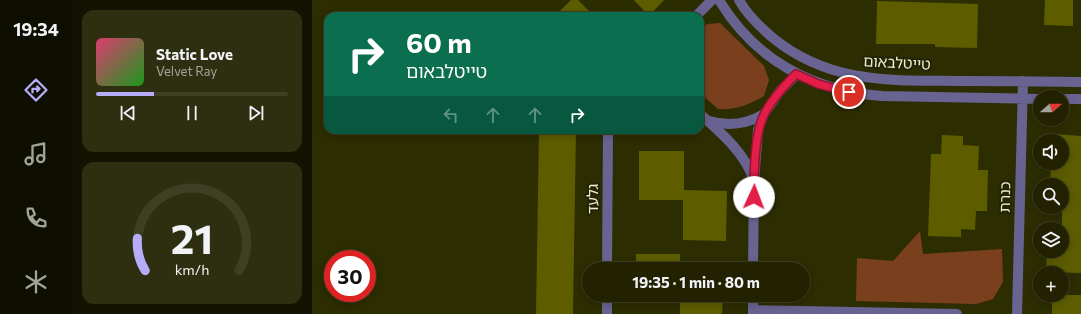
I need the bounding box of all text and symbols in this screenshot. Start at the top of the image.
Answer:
text: 19:34 [13,18,59,40]
text: 60 m [406,25,472,59]
icon: right [340,28,392,80]
text: Static Love [156,45,233,63]
street label: טייטלבאום [863,51,931,73]
text: טייטלבאום [406,60,487,82]
text: Velvet Ray [156,63,217,79]
pin [832,75,866,109]
icon: directions [22,76,50,104]
icon: arrive [838,81,860,103]
north arrow [1033,90,1069,126]
map controls [1033,90,1069,302]
icon: previous [117,102,139,124]
icon: pause [181,102,203,124]
icon: next [245,102,267,124]
icon: left [440,104,462,126]
icon: ahead [482,104,504,126]
icon: ahead [524,104,546,126]
icon: right [566,104,588,126]
button: sound [1033,134,1069,170]
icon: music [22,140,50,168]
position arrow [733,176,775,218]
button: search [1033,178,1069,214]
street label: כנרת [995,181,1013,213]
street label: גלעד [583,184,601,214]
icon: phone [22,204,50,232]
text: 21 [171,212,213,263]
button: layers [1033,222,1069,258]
speed limit sign: 30 [324,250,376,302]
text: km/h [175,260,209,278]
button: + [1033,266,1069,302]
icon: climate [22,268,50,296]
text: 19:35 · 1 min · 80 m [632,273,760,291]

